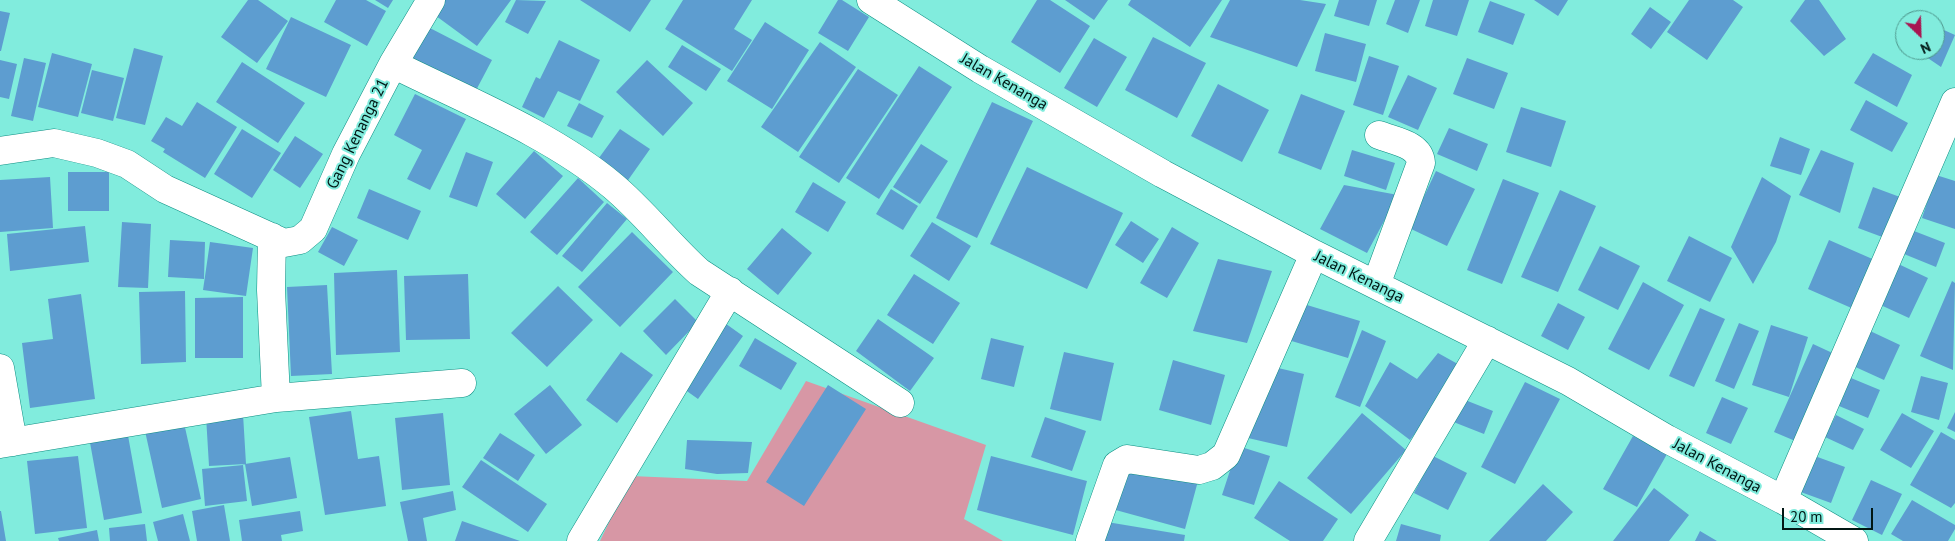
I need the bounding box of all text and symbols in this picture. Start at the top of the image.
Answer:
north arrow [1895,10,1945,60]
text: N [1918,38,1934,58]
street label: Jalan Kenanga [957,49,1051,115]
street label: Gang Kenanga 21 [323,76,393,192]
street label: Jalan Kenanga [1311,247,1407,307]
street label: Jalan Kenanga [1670,435,1764,497]
scale bar [1785,498,1876,530]
text: 20 m [1790,507,1823,526]

